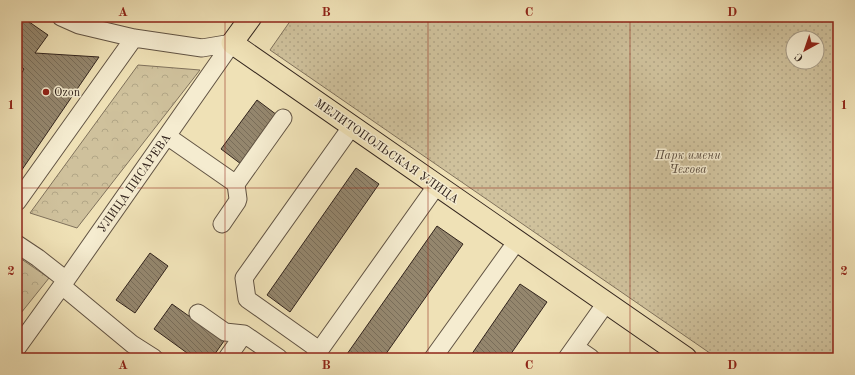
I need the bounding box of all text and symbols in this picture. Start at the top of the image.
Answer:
text: A [118,6,128,19]
text: B [321,6,331,19]
text: C [525,6,533,19]
text: D [727,6,737,19]
north arrow [785,30,825,70]
text: С [793,50,806,63]
marker: Ozon [41,87,51,97]
place label: Ozon [54,87,81,99]
street label: МЕЛИТОПОЛЬСКАЯ УЛИЦА [312,97,461,206]
text: 1 [7,99,15,112]
text: 1 [840,99,848,112]
street label: УЛИЦА ПИСАРЕВА [96,132,173,235]
park label: Парк имени Чехова [654,150,721,176]
text: 2 [7,265,15,278]
text: 2 [840,265,848,278]
text: A [118,359,128,372]
text: B [321,359,331,372]
text: C [525,359,533,372]
text: D [727,359,737,372]

